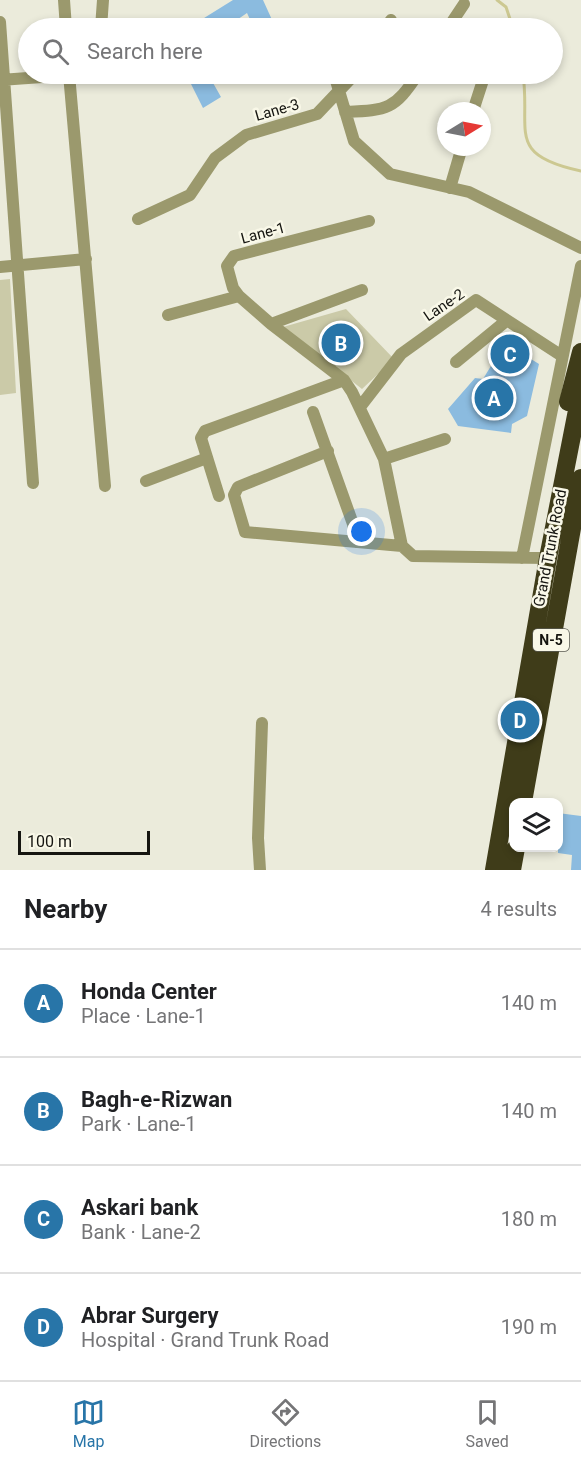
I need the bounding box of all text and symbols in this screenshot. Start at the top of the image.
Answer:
search box [18,18,563,84]
icon: search [39,35,72,68]
text: Search here [87,39,203,64]
street label: Lane-3 [253,95,301,125]
north arrow [437,102,491,156]
street label: Lane-1 [239,218,287,248]
street label: Lane-2 [420,285,468,325]
pin: B [322,320,360,366]
pin: C [490,332,530,376]
pin: A [474,376,514,420]
street label: Grand Trunk Road [530,488,570,608]
your location [347,517,376,546]
road number: N-5 [533,629,569,651]
pin: D [500,698,540,742]
map controls [509,798,563,852]
button: layers [509,798,563,852]
scale bar [18,828,150,856]
text: 100 m [27,832,72,851]
text: Nearby [24,894,107,924]
text: 4 results [481,897,557,921]
text: Honda Center [81,979,217,1004]
text: A [37,991,50,1015]
text: 140 m [501,991,557,1015]
text: Place · Lane-1 [81,1004,206,1028]
text: Bagh-e-Rizwan [81,1087,232,1112]
text: B [37,1099,50,1123]
text: 140 m [501,1099,557,1123]
text: Park · Lane-1 [81,1112,197,1136]
text: Askari bank [81,1195,198,1220]
text: C [37,1207,50,1231]
text: 180 m [501,1207,557,1231]
text: Bank · Lane-2 [81,1220,201,1244]
text: Abrar Surgery [81,1303,219,1328]
text: D [37,1315,50,1339]
text: 190 m [501,1315,557,1339]
text: Hospital · Grand Trunk Road [81,1328,329,1352]
tab: Map [72,1396,105,1451]
tab: Directions [249,1396,321,1451]
tab: Saved [466,1396,509,1451]

